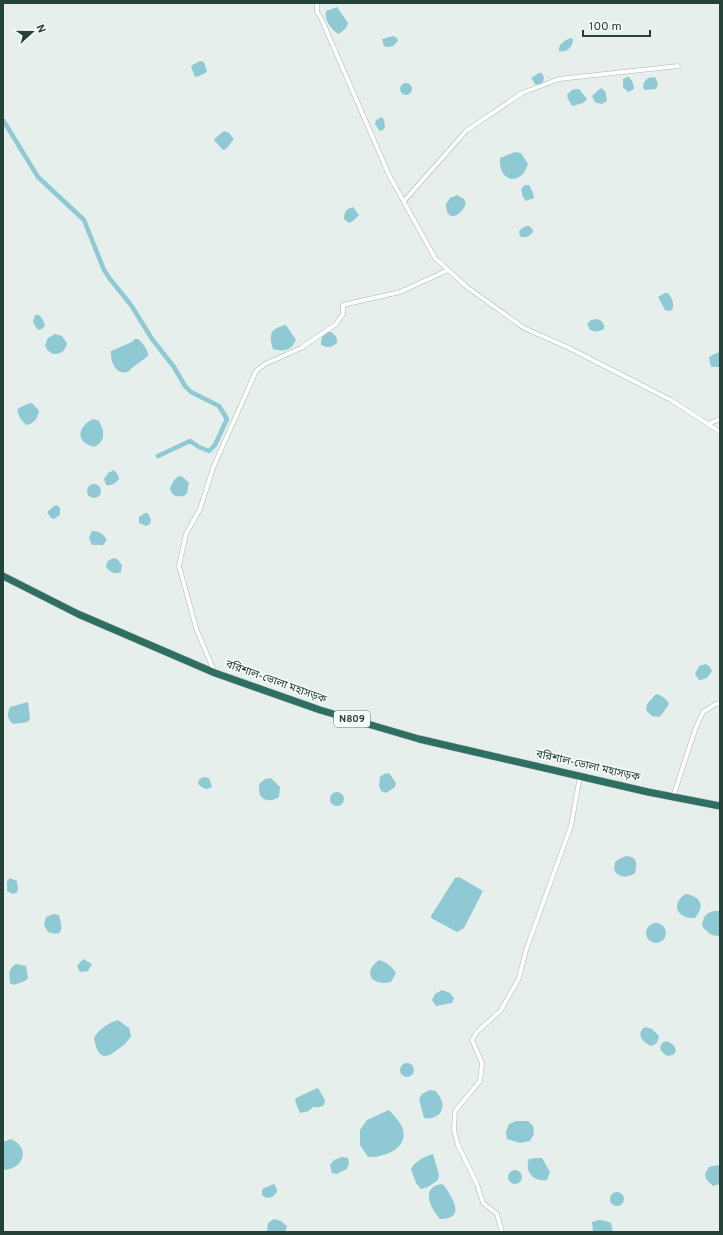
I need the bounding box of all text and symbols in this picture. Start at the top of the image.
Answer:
north arrow [12,12,52,52]
scale bar [583,12,650,38]
text: 100 m [589,19,622,35]
text: N [32,23,48,35]
street label: বরিশাল-ভোলা মহাসড়ক [223,657,328,707]
road number: N809 [334,711,370,727]
street label: বরিশাল-ভোলা মহাসড়ক [534,747,641,785]

